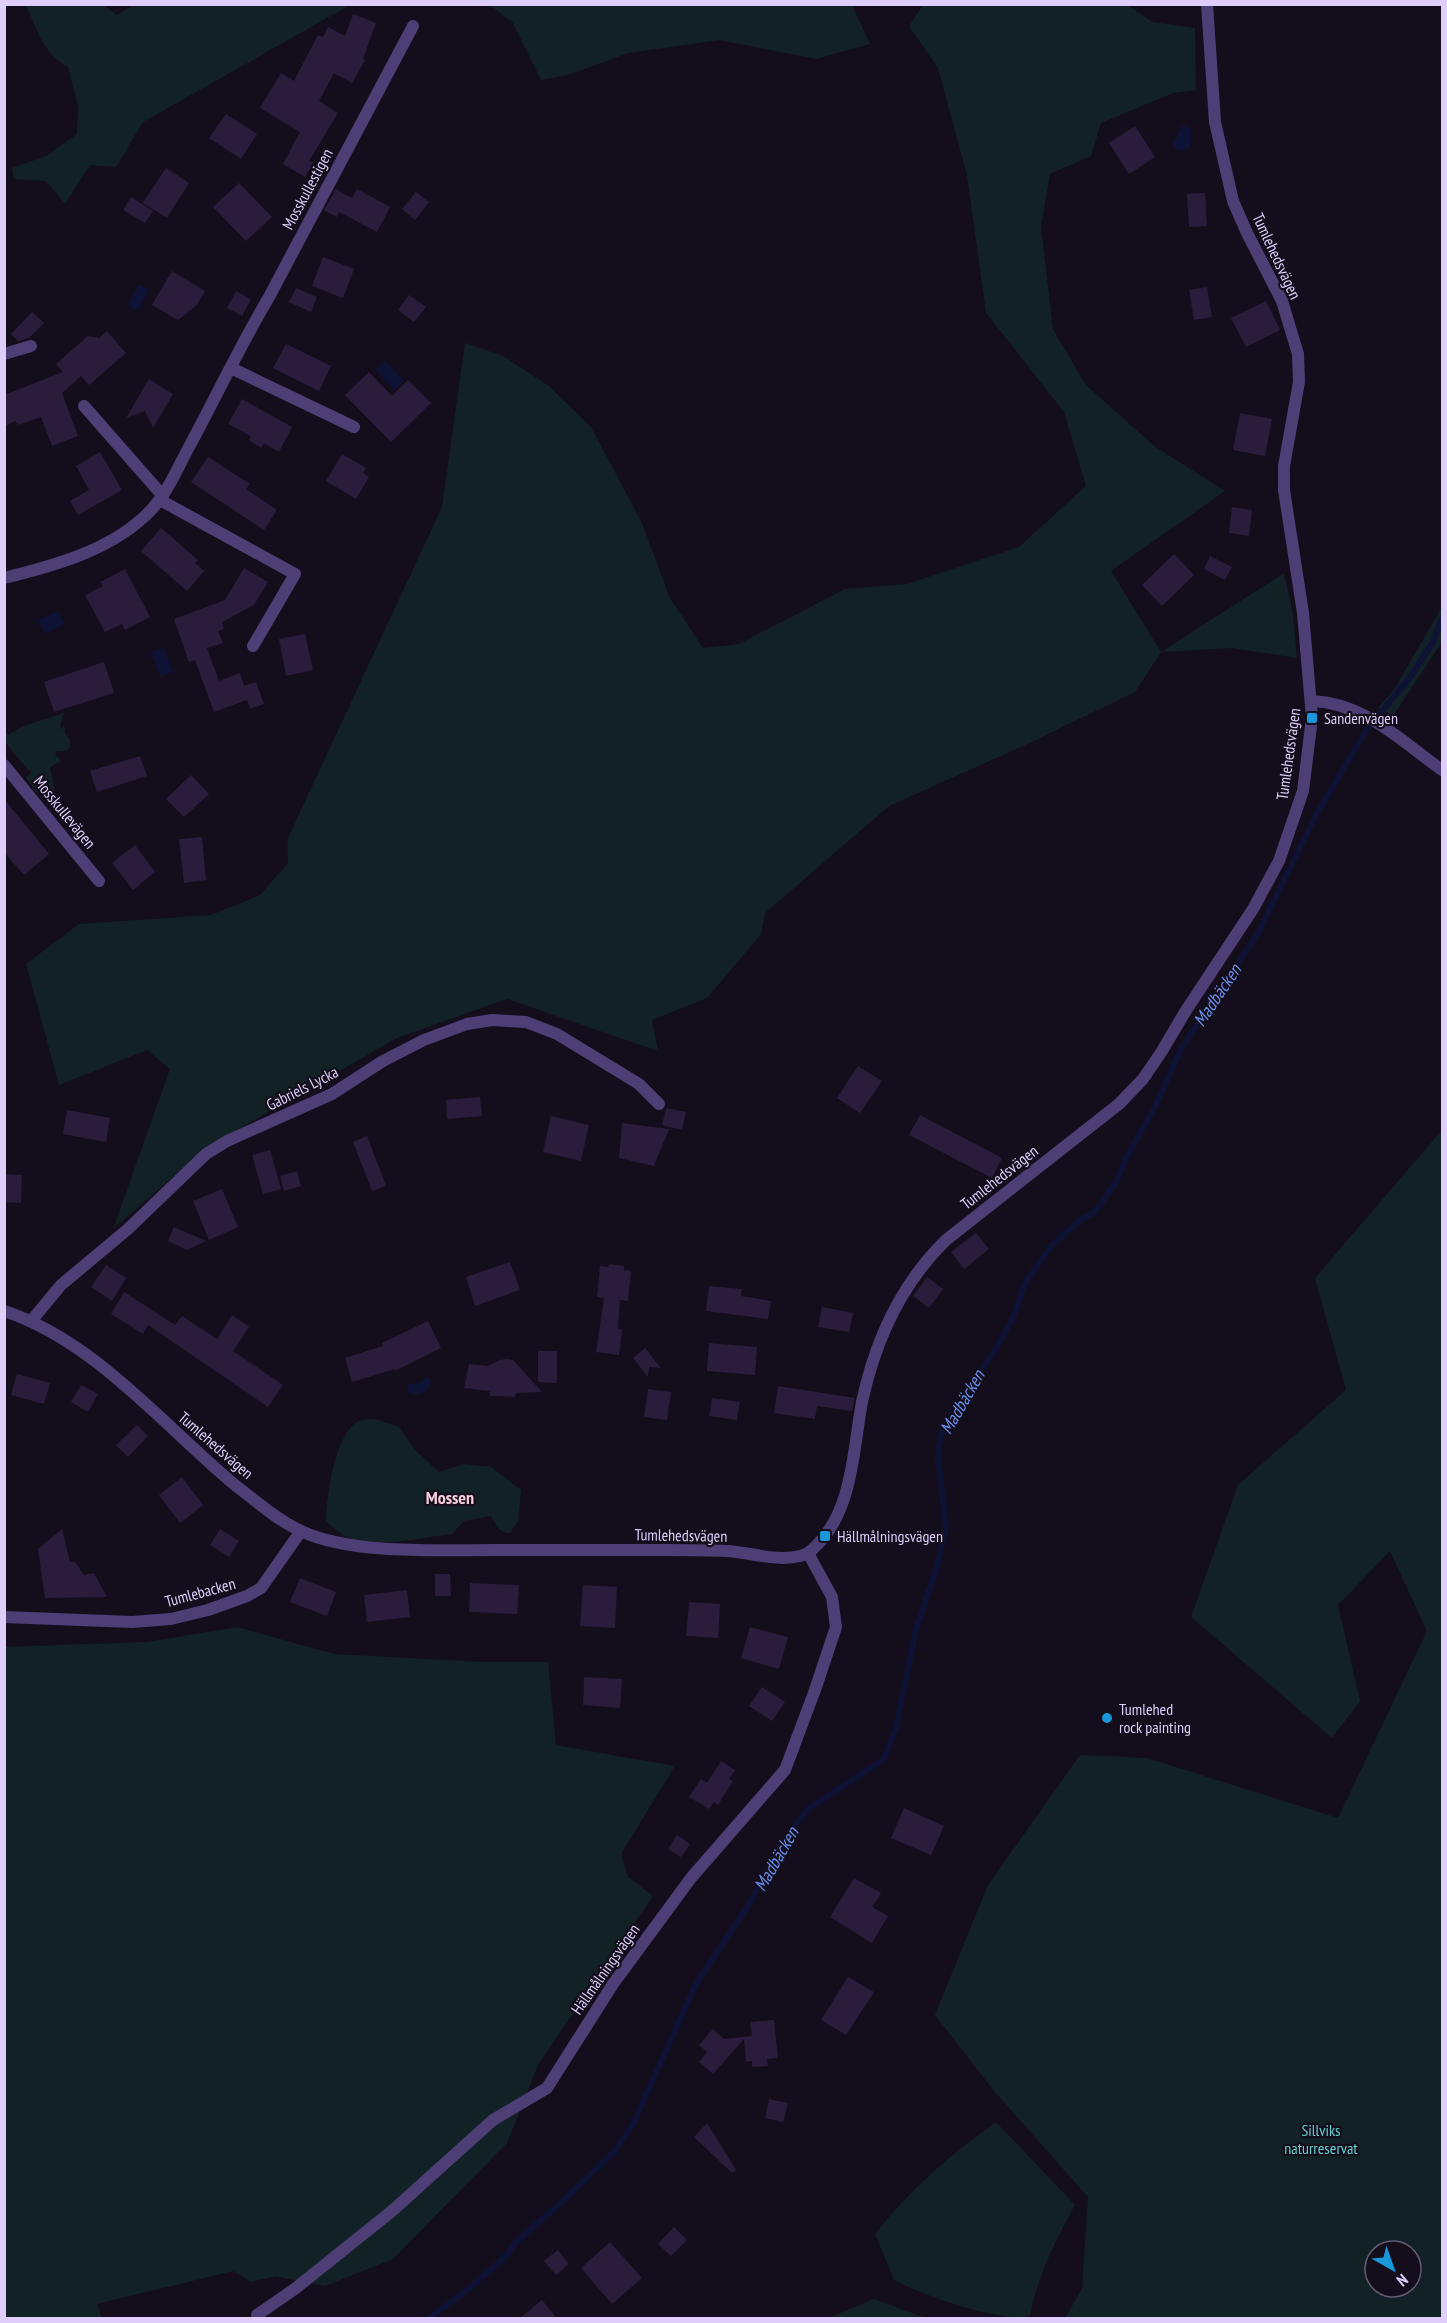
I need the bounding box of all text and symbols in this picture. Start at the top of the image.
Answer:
street label: Mosskullestigen [277,145,337,233]
street label: Tumlehedsvägen [1248,210,1306,302]
street label: Tumlehedsvägen [1272,707,1304,801]
place label: Sandenvägen [1324,708,1398,728]
marker: Sandenvägen [1305,711,1319,725]
street label: Mosskullevägen [30,772,100,852]
water label: Madbäcken [1188,959,1247,1030]
street label: Gabriels Lycka [263,1061,341,1115]
street label: Tumlehedsvägen [956,1141,1042,1213]
water label: Madbäcken [935,1365,990,1438]
street label: Tumlehedsvägen [174,1407,258,1483]
district label: Mossen [426,1486,474,1509]
street label: Tumlehedsvägen [635,1524,727,1546]
place label: Hällmålningsvägen [837,1526,943,1546]
marker: Hällmålningsvägen [818,1529,832,1543]
street label: Tumlebacken [163,1573,237,1611]
place label: Tumlehed rock painting [1119,1699,1191,1737]
marker: Tumlehed rock painting [1100,1711,1114,1725]
water label: Madbäcken [749,1822,804,1895]
street label: Hällmålningsvägen [566,1920,644,2018]
park label: Sillviks naturreservat [1284,2120,1358,2158]
north arrow [1363,2239,1423,2299]
text: N [1393,2270,1412,2291]

